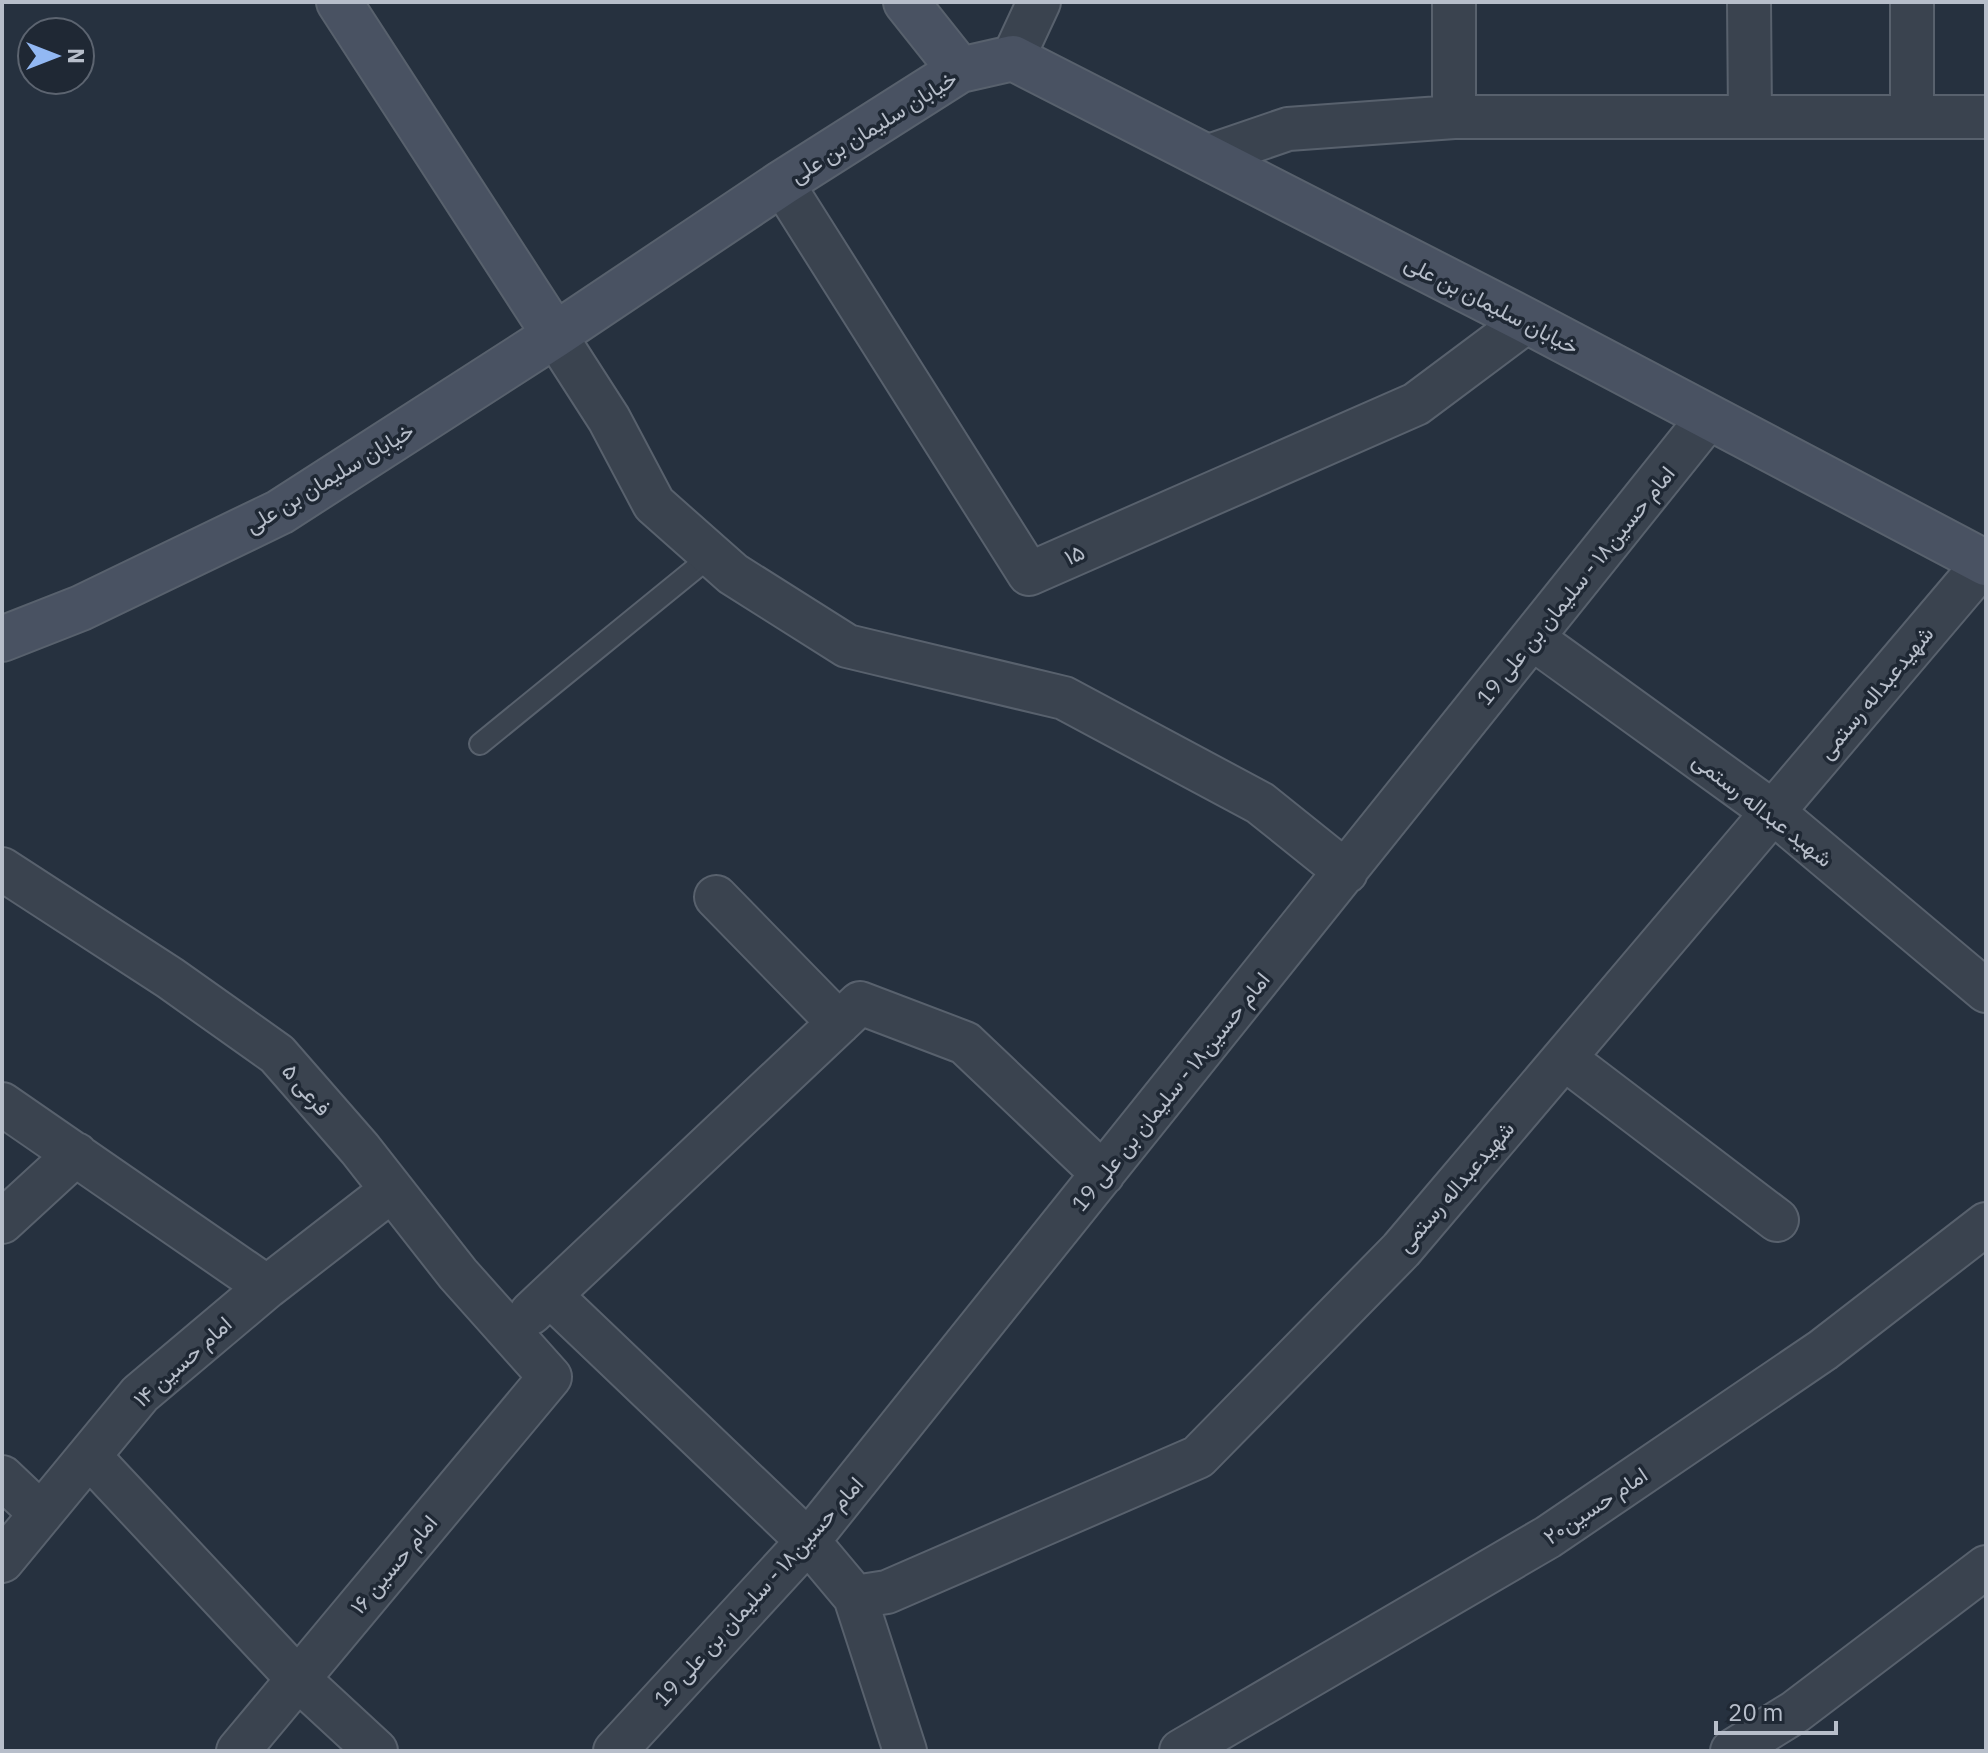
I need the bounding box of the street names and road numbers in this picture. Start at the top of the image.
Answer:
street label: خیابان سلیمان بن علی [784,63,962,189]
street label: خیابان سلیمان بن علی [1400,248,1584,360]
street label: خیابان سلیمان بن علی [239,415,419,539]
street label: امام حسین۱۸ - سلیمان بن علی 19 [1469,459,1681,711]
street label: ۱۵ [1059,537,1089,571]
street label: شهیدعبداله رستمی [1811,619,1939,765]
street label: شهید عبداله رستمی [1687,745,1839,873]
street label: امام حسین۱۸ - سلیمان بن علی 19 [1064,965,1276,1217]
street label: فرعی ۵ [276,1057,338,1121]
street label: شهیدعبداله رستمی [1390,1114,1520,1258]
street label: امام حسین ۱۴ [127,1309,238,1414]
street label: امام حسین۲۰ [1537,1460,1653,1551]
street label: امام حسین۱۸ - سلیمان بن علی 19 [647,1470,870,1713]
street label: امام حسین ۱۶ [343,1508,444,1620]

